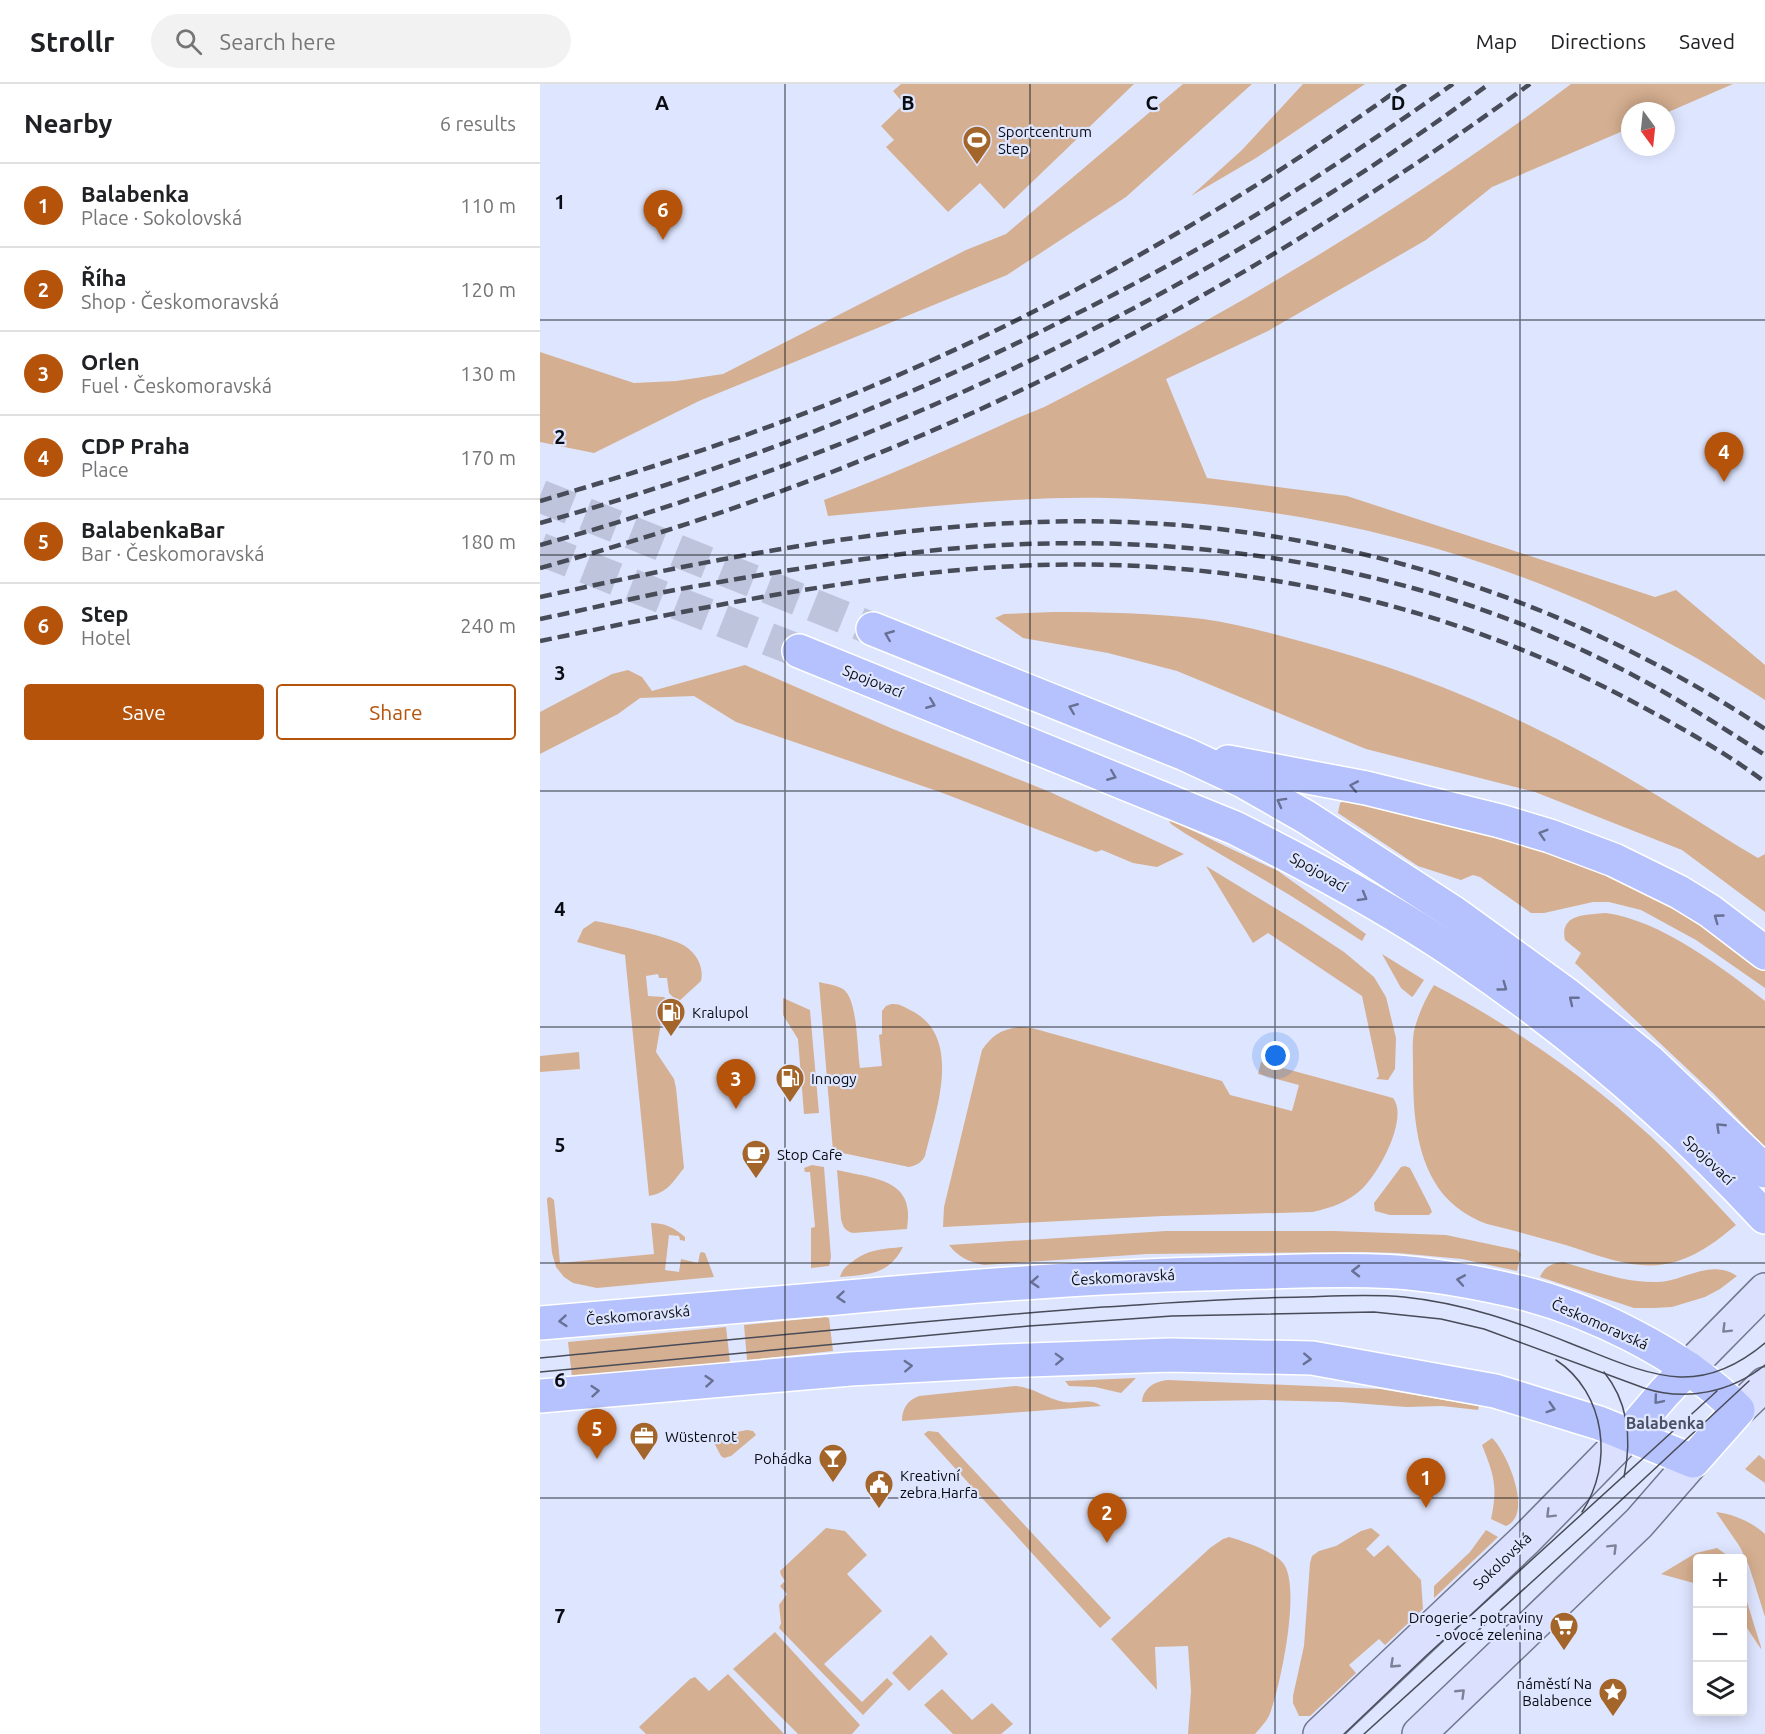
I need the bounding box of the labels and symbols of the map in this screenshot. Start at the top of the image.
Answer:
text: A [655,91,669,114]
text: B [901,91,915,114]
text: C [1146,91,1159,114]
text: D [1391,91,1405,114]
north arrow [1621,102,1675,156]
place label: Sportcentrum Step [998,123,1092,157]
sports icon: Sportcentrum Step [961,124,993,166]
text: 1 [554,190,566,213]
pin: 6 [644,190,682,240]
text: 2 [554,425,566,448]
pin: 4 [1704,432,1744,482]
one-way arrow [884,630,895,642]
text: 3 [554,661,566,684]
street label: Spojovací [840,661,906,701]
one-way arrow [925,697,936,709]
one-way arrow [1068,703,1079,715]
one-way arrow [1106,769,1117,782]
one-way arrow [1350,780,1360,793]
one-way arrow [1277,798,1287,809]
one-way arrow [1538,829,1549,841]
street label: Spojovací [1287,849,1351,895]
one-way arrow [1357,890,1367,902]
text: 4 [554,897,566,920]
one-way arrow [1714,914,1725,925]
one-way arrow [1497,980,1508,991]
fuel station icon: Kralupol [655,996,687,1038]
one-way arrow [1569,996,1580,1007]
place label: Kralupol [692,1004,749,1021]
your location [1261,1041,1290,1070]
pin: 3 [716,1060,756,1109]
fuel station icon: Innogy [774,1062,806,1104]
place label: Innogy [811,1070,857,1087]
one-way arrow [1717,1124,1728,1135]
street label: Spojovací [1680,1132,1738,1188]
text: 5 [554,1133,566,1156]
cafe icon: Stop Cafe [740,1138,772,1180]
place label: Stop Cafe [777,1146,843,1163]
one-way arrow [1351,1265,1360,1277]
street label: Českomoravská [1071,1266,1175,1288]
one-way arrow [1456,1274,1466,1287]
one-way arrow [1031,1275,1040,1288]
one-way arrow [836,1290,845,1303]
street label: Českomoravská [1549,1295,1651,1353]
street label: Českomoravská [585,1302,691,1328]
one-way arrow [558,1314,567,1327]
one-way arrow [1723,1322,1734,1333]
one-way arrow [1055,1352,1064,1365]
one-way arrow [1302,1352,1311,1365]
one-way arrow [903,1360,912,1373]
text: 6 [554,1368,566,1391]
one-way arrow [704,1375,713,1388]
one-way arrow [591,1385,600,1398]
one-way arrow [1654,1393,1665,1404]
one-way arrow [1545,1401,1556,1413]
pin: 5 [578,1410,616,1459]
district label: Balabenka [1626,1414,1704,1432]
office icon: Wüstenrot [628,1420,660,1462]
place label: Wüstenrot [665,1428,737,1445]
bar icon: Pohádka [817,1442,849,1484]
place label: Pohádka [754,1450,812,1467]
pin: 1 [1406,1458,1446,1508]
place label: Kreativní zebra Harfa [900,1467,978,1501]
public building icon: Kreativní zebra Harfa [863,1468,895,1510]
pin: 2 [1088,1494,1126,1543]
one-way arrow [1547,1507,1558,1518]
street label: Sokolovská [1469,1529,1535,1593]
one-way arrow [1605,1544,1616,1555]
text: 7 [554,1604,566,1627]
place label: Drogerie - potraviny - ovoce zelenina [1409,1609,1543,1643]
supermarket icon: Drogerie - potraviny - ovoce zelenina [1548,1610,1580,1652]
one-way arrow [1391,1657,1401,1668]
place label: náměstí Na Balabence [1517,1675,1592,1709]
place icon: náměstí Na Balabence [1597,1676,1629,1718]
one-way arrow [1455,1689,1465,1700]

